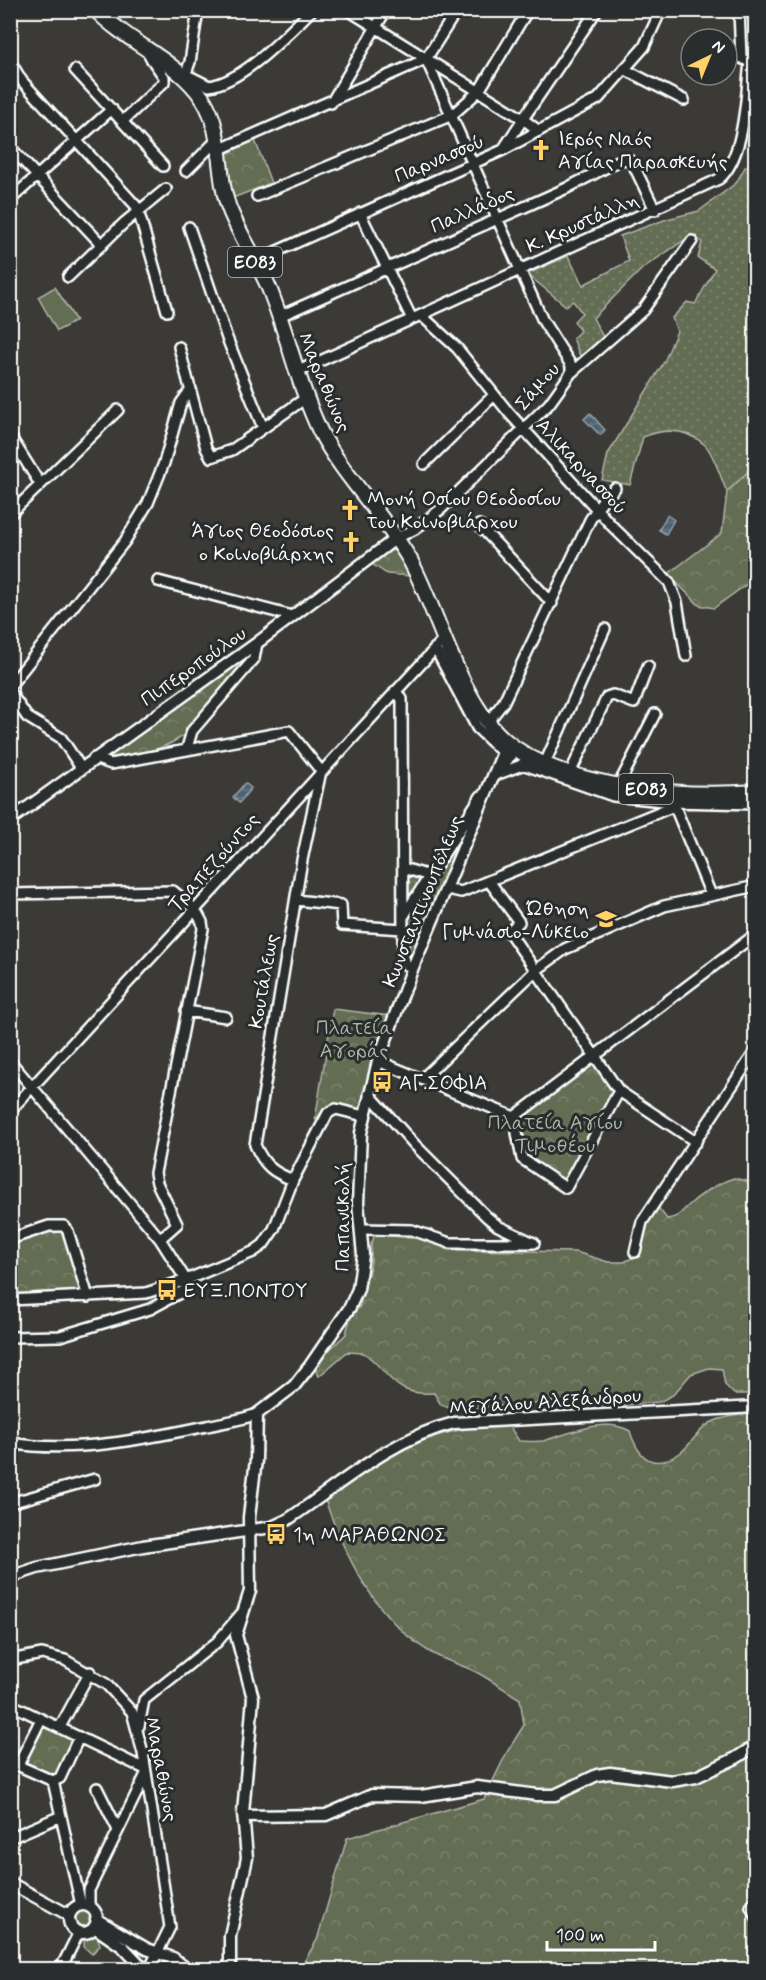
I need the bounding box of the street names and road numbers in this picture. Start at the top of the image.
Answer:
street label: Παρνασσού [391,128,489,190]
street label: Παλλάδος [427,180,519,241]
street label: Κ. Κρυστάλλη [522,186,643,260]
road number: ΕΟ83 [228,247,282,277]
street label: Μαραθώνος [290,328,357,437]
street label: Σάμου [510,357,567,417]
street label: Αλικαρνασσού [529,413,633,521]
street label: Πιπεροπούλου [136,621,252,714]
road number: ΕΟ83 [619,774,673,804]
street label: Τραπεζούντος [162,807,266,919]
street label: Κωνσταντινουπόλεως [377,811,470,992]
street label: Κουτάλεως [243,932,286,1031]
street label: Παπανικολή [330,1162,357,1272]
street label: Μεγάλου Αλεξάνδρου [448,1382,642,1423]
street label: Μαραθώνος [137,1714,184,1824]

